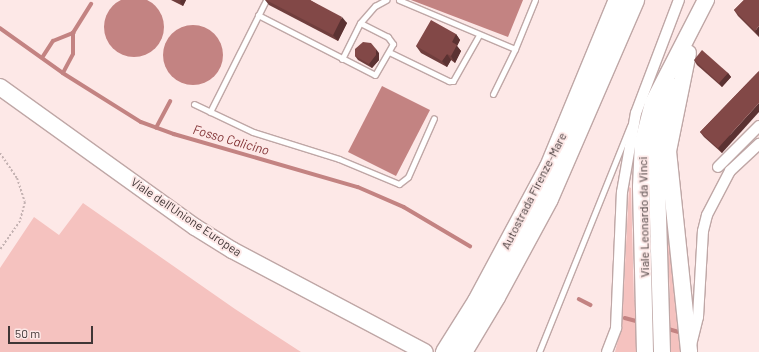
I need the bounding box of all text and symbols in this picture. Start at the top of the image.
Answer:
water label: Fosso Calicino [191,122,271,158]
street label: Autostrada Firenze-Mare [498,130,570,252]
street label: Viale Leonardo da Vinci [636,156,652,278]
street label: Viale dell'Unione Europea [128,175,244,259]
scale bar [10,318,95,344]
text: 50 m [15,326,40,340]

